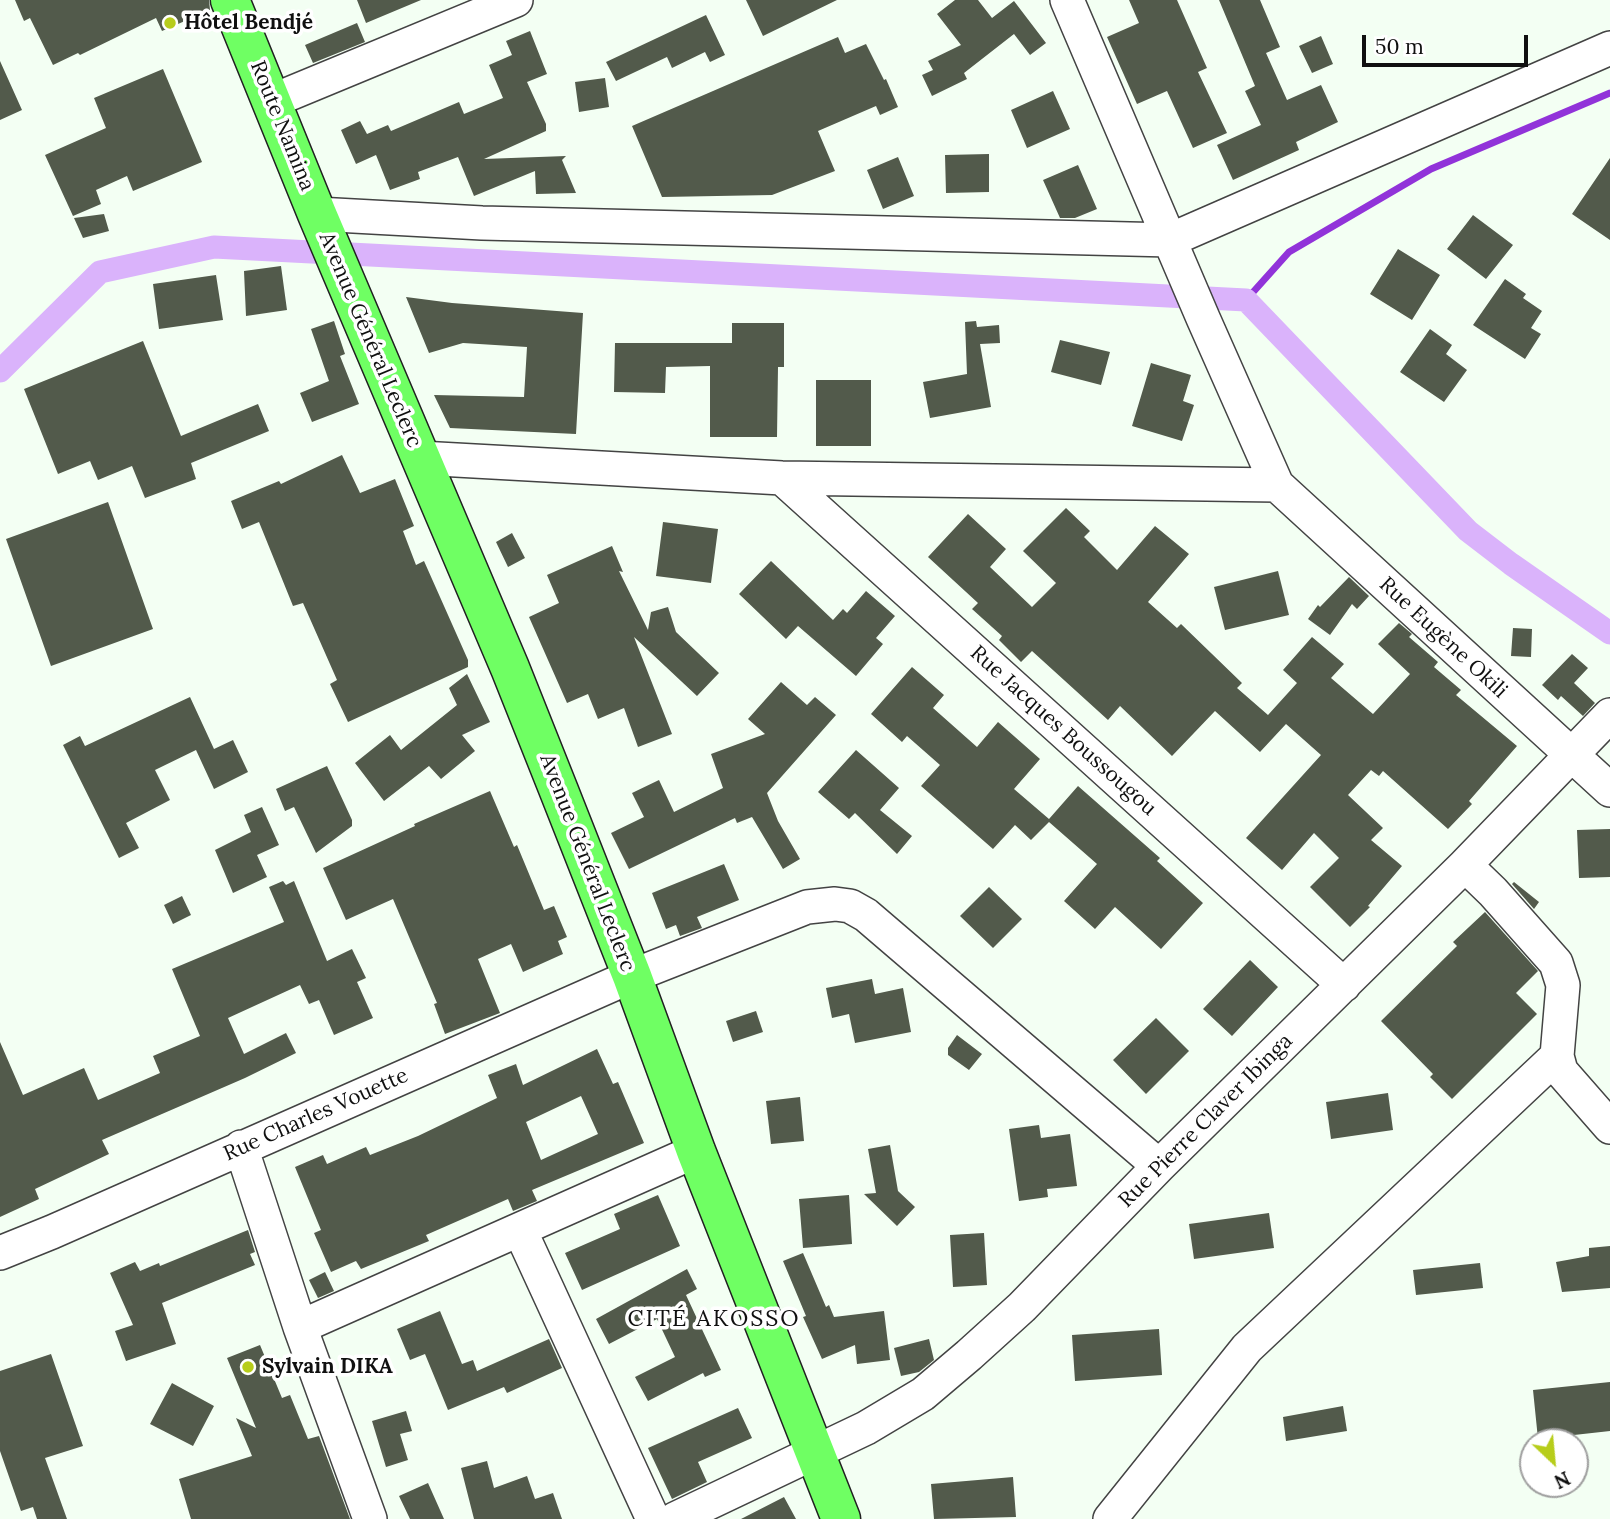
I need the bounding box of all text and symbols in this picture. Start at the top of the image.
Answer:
place label: Hôtel Bendjé [184,10,313,36]
marker: Hôtel Bendjé [162,15,178,31]
scale bar [1365,21,1531,65]
text: 50 m [1375,33,1424,60]
street label: Route Namina [244,57,320,195]
street label: Avenue Général Leclerc [313,229,427,451]
street label: Rue Eugène Okili [1374,572,1512,704]
street label: Rue Jacques Boussougou [965,641,1161,821]
street label: Avenue Général Leclerc [534,751,640,975]
street label: Rue Pierre Claver Ibinga [1114,1029,1298,1213]
street label: Rue Charles Vouette [220,1063,412,1167]
district label: CITÉ AKOSSO [629,1305,799,1333]
place label: Sylvain DIKA [262,1354,393,1380]
marker: Sylvain DIKA [240,1359,256,1375]
north arrow [1519,1428,1589,1498]
text: N [1550,1466,1574,1494]

